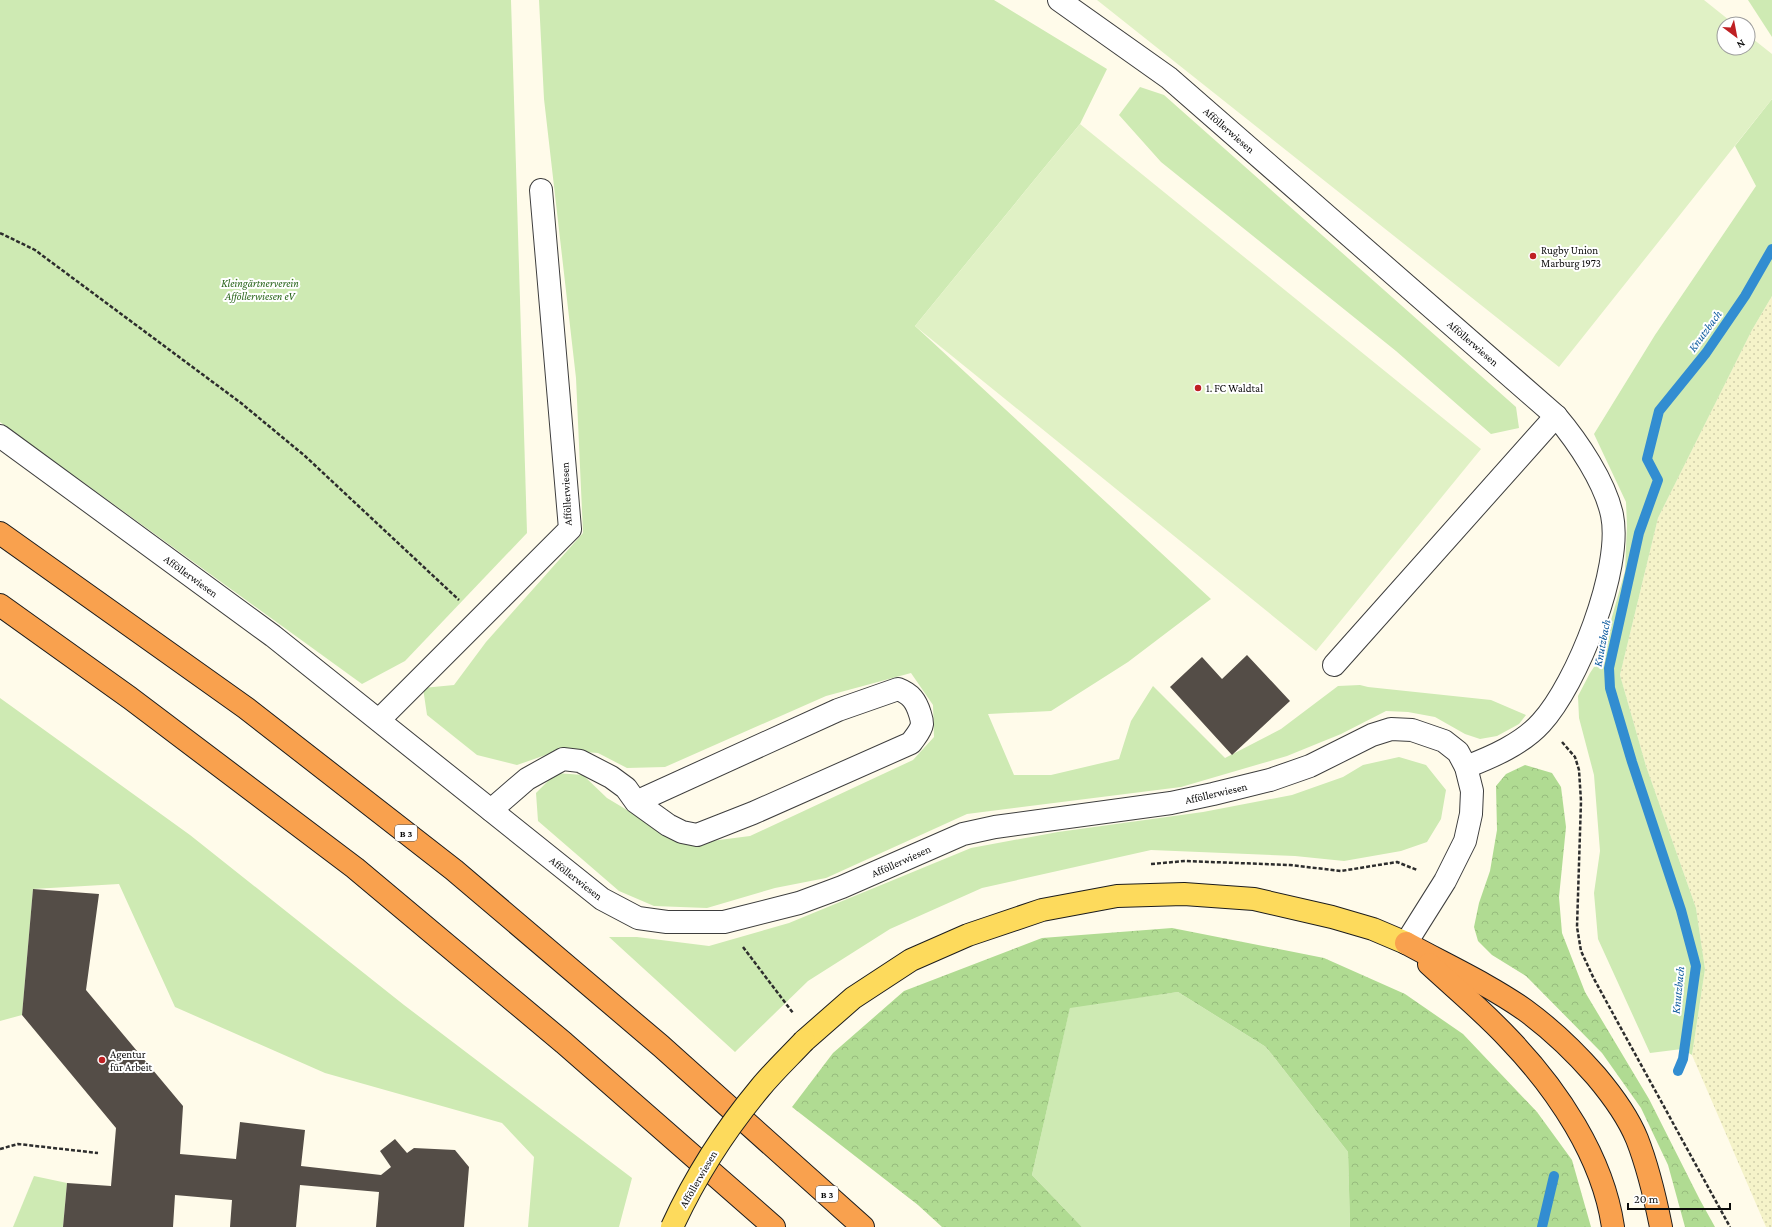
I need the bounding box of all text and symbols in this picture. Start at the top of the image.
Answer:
north arrow [1716,16,1756,56]
text: N [1735,37,1748,52]
street label: Afföllerwiesen [1201,105,1257,155]
place label: Rugby Union Marburg 1973 [1541,244,1601,270]
marker: Rugby Union Marburg 1973 [1528,251,1538,261]
park label: Kleingärtnerverein Afföllerwiesen eV [221,277,299,303]
water label: Knutzbach [1685,307,1725,354]
street label: Afföllerwiesen [1445,318,1501,368]
place label: 1. FC Waldtal [1206,382,1263,394]
marker: 1. FC Waldtal [1193,383,1203,393]
street label: Afföllerwiesen [558,462,574,526]
street label: Afföllerwiesen [162,552,220,600]
water label: Knutzbach [1591,618,1613,668]
street label: Afföllerwiesen [1184,780,1248,806]
road number: B 3 [395,825,417,841]
street label: Afföllerwiesen [870,843,933,879]
street label: Afföllerwiesen [547,854,605,902]
water label: Knutzbach [1669,965,1687,1015]
place label: Agentur für Arbeit [110,1048,153,1073]
marker: Agentur für Arbeit [97,1055,107,1065]
street label: Afföllerwiesen [677,1148,719,1210]
scale bar [1628,1185,1730,1211]
road number: B 3 [816,1186,838,1202]
text: 20 m [1634,1192,1659,1206]

